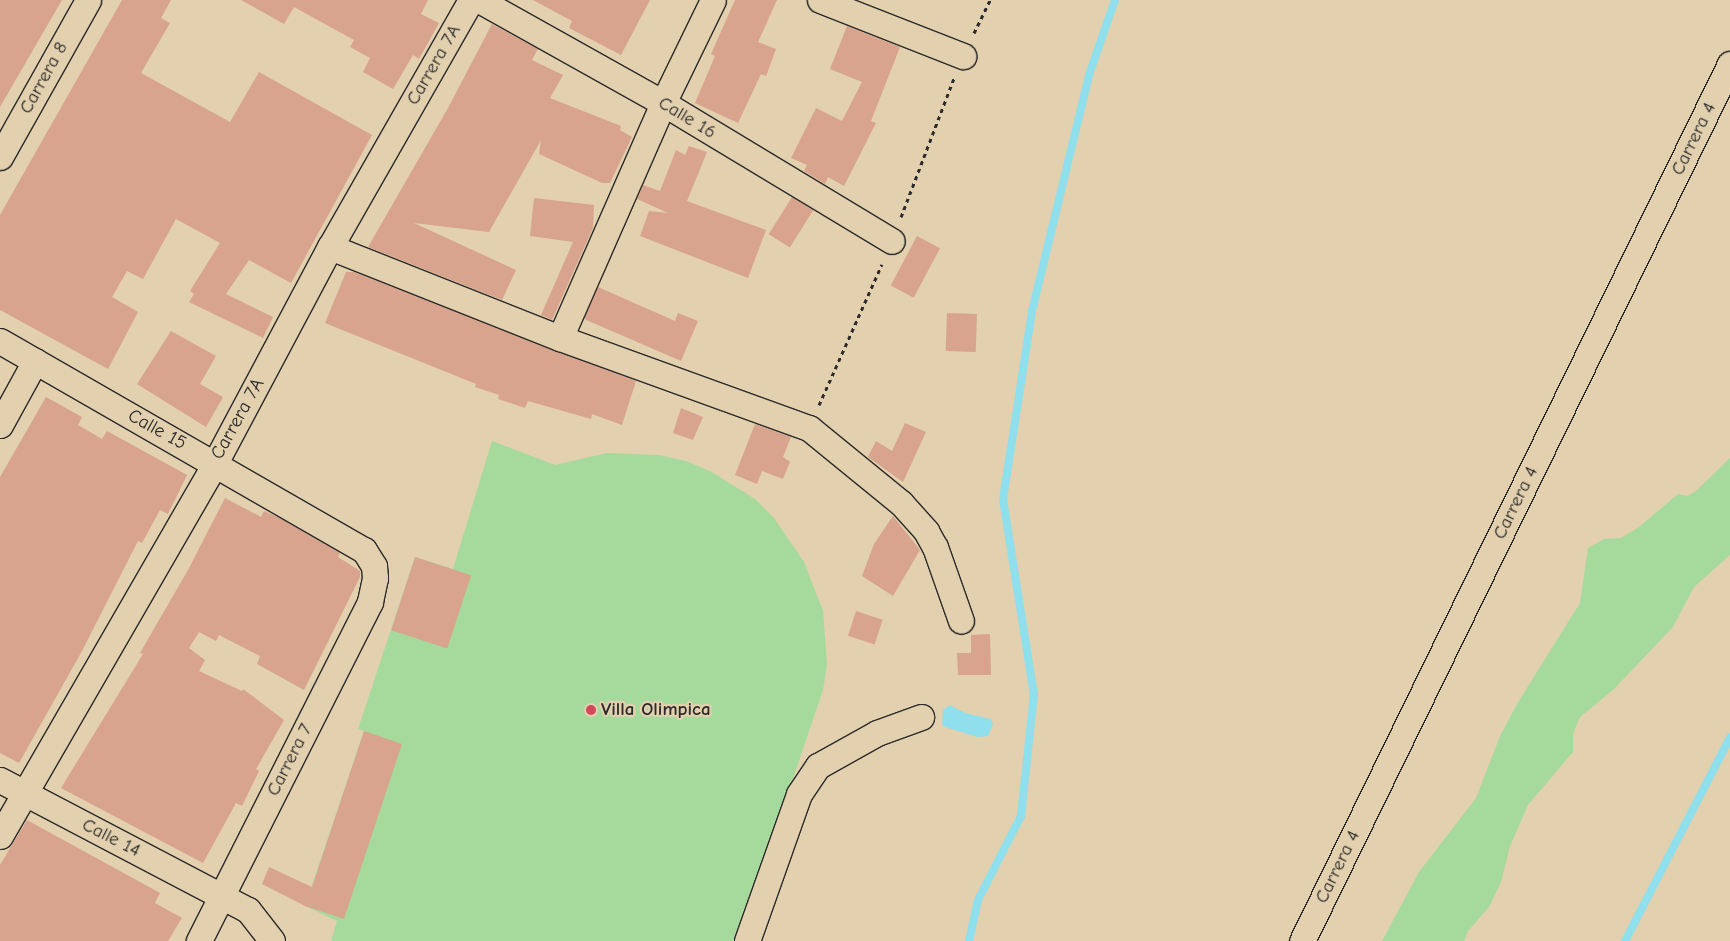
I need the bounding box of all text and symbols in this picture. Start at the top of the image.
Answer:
street label: Carrera 7A [402,21,466,109]
street label: Carrera 8 [15,38,73,118]
street label: Calle 16 [654,92,720,144]
street label: Carrera 4 [1667,99,1721,179]
street label: Carrera 7A [206,375,270,463]
street label: Calle 15 [124,405,190,455]
street label: Carrera 4 [1489,463,1543,543]
place label: Villa Olimpica [601,699,711,721]
marker: Villa Olimpica [585,704,597,716]
street label: Carrera 7 [262,720,318,800]
street label: Calle 14 [78,814,144,862]
street label: Carrera 4 [1311,827,1365,907]

